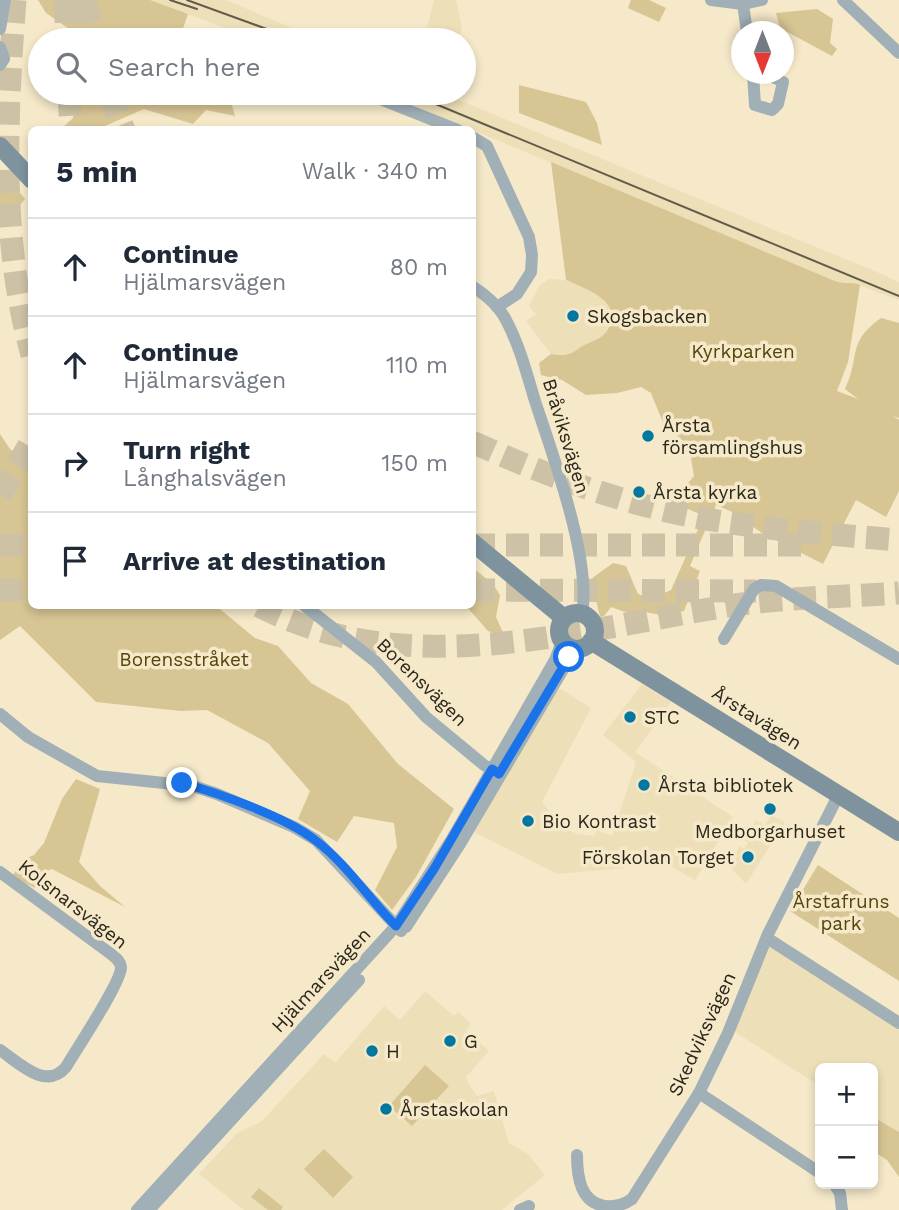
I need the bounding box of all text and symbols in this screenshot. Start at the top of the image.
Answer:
north arrow [731,21,794,84]
search box [28,28,476,105]
icon: search [52,48,90,86]
text: Search here [108,52,260,82]
text: 5 min [56,154,138,189]
text: Walk · 340 m [302,158,448,185]
text: Continue [123,239,239,269]
icon: ahead [56,248,94,286]
text: 80 m [390,254,448,281]
text: Hjälmarsvägen [123,269,286,296]
place label: Skogsbacken [587,305,708,328]
marker: Skogsbacken [565,308,581,324]
text: Continue [123,337,239,367]
park label: Kyrkparken [691,340,795,363]
icon: ahead [56,346,94,384]
text: 110 m [386,352,448,379]
text: Hjälmarsvägen [123,367,286,394]
street label: Bråviksvägen [538,376,594,496]
place label: Årsta församlingshus [662,414,803,459]
marker: Årsta församlingshus [640,428,656,444]
text: Turn right [123,435,250,465]
icon: right [56,444,94,482]
text: 150 m [382,450,448,477]
text: Långhalsvägen [123,465,287,492]
place label: Årsta kyrka [653,481,758,504]
marker: Årsta kyrka [631,484,647,500]
icon: arrive [56,542,94,580]
text: Arrive at destination [123,546,386,576]
street label: Borensvägen [372,633,472,731]
route start [553,641,584,672]
park label: Borensstråket [119,648,249,671]
street label: Årstavägen [708,681,806,755]
place label: STC [644,706,680,729]
marker: STC [622,709,638,725]
route end [166,767,197,798]
place label: Årsta bibliotek [658,774,794,797]
marker: Årsta bibliotek [636,777,652,793]
marker: Medborgarhuset [762,801,778,817]
place label: Bio Kontrast [542,810,656,833]
marker: Bio Kontrast [520,813,536,829]
place label: Medborgarhuset [695,820,845,843]
place label: Förskolan Torget [582,846,734,869]
marker: Förskolan Torget [740,849,756,865]
street label: Kolsnarsvägen [14,854,132,954]
park label: Årstafruns park [792,890,890,935]
street label: Hjälmarsvägen [267,923,375,1037]
street label: Skedviksvägen [663,968,741,1100]
place label: G [464,1030,478,1053]
marker: G [442,1033,458,1049]
place label: H [386,1040,400,1063]
marker: H [364,1043,380,1059]
map controls [815,1063,878,1189]
button: + [815,1063,878,1126]
place label: Årstaskolan [400,1098,509,1121]
marker: Årstaskolan [378,1101,394,1117]
button: − [815,1126,878,1189]

